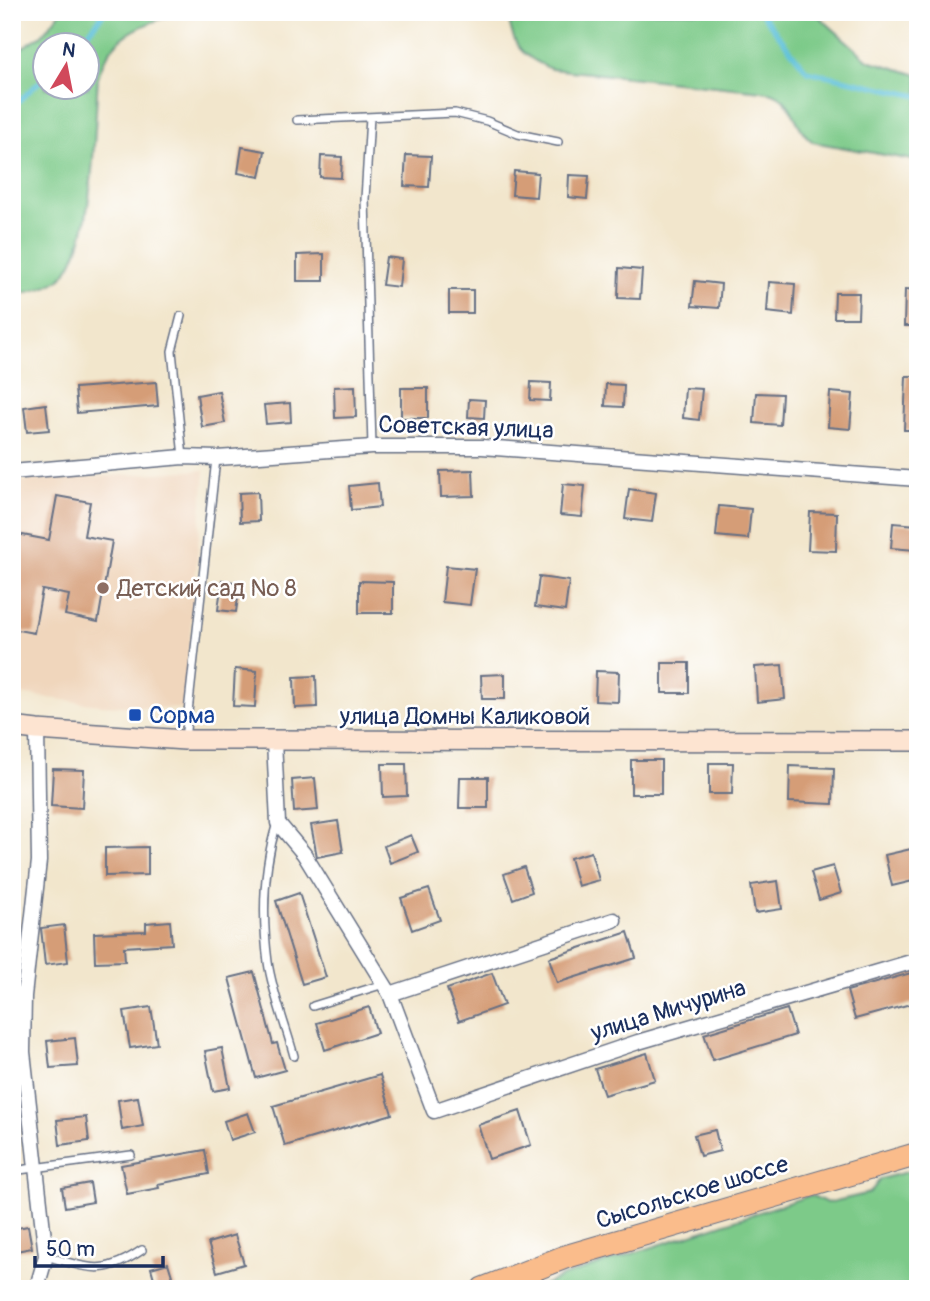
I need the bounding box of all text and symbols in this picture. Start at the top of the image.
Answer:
north arrow [32,32,102,102]
text: N [60,37,77,63]
street label: Советская улица [378,410,554,445]
place label: Детский сад № 8 [116,574,297,603]
marker: Детский сад № 8 [95,580,111,596]
place label: Сорма [149,701,215,730]
street label: улица Домны Каликовой [339,702,590,731]
marker: Сорма [127,707,143,723]
street label: улица Мичурина [586,973,749,1048]
street label: Сысольское шоссе [592,1149,792,1236]
scale bar [35,1224,163,1268]
text: 50 m [46,1236,95,1263]

